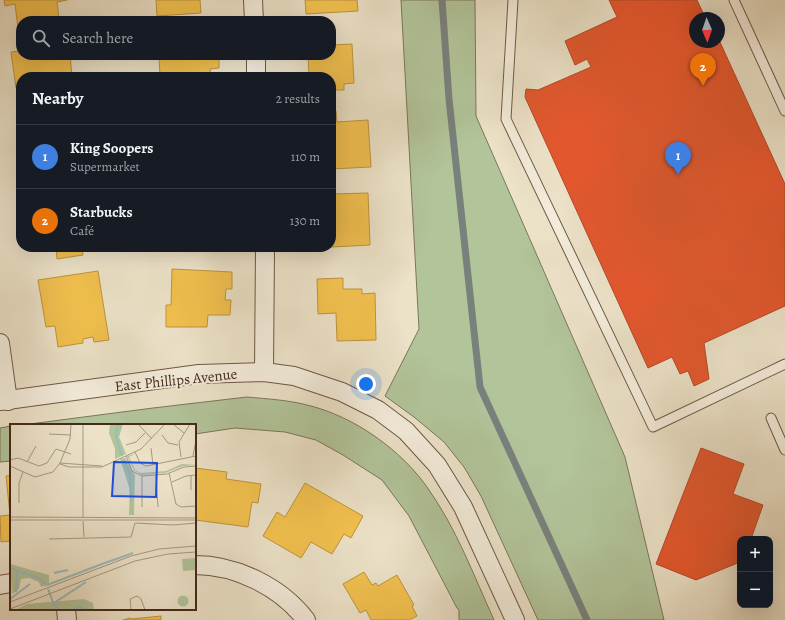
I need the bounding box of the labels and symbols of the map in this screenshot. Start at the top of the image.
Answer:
north arrow [689,12,725,48]
pin: 2 [690,53,716,86]
pin: 1 [665,142,691,175]
street label: East Phillips Avenue [114,364,239,396]
your location [356,374,376,394]
inset map [10,424,196,610]

